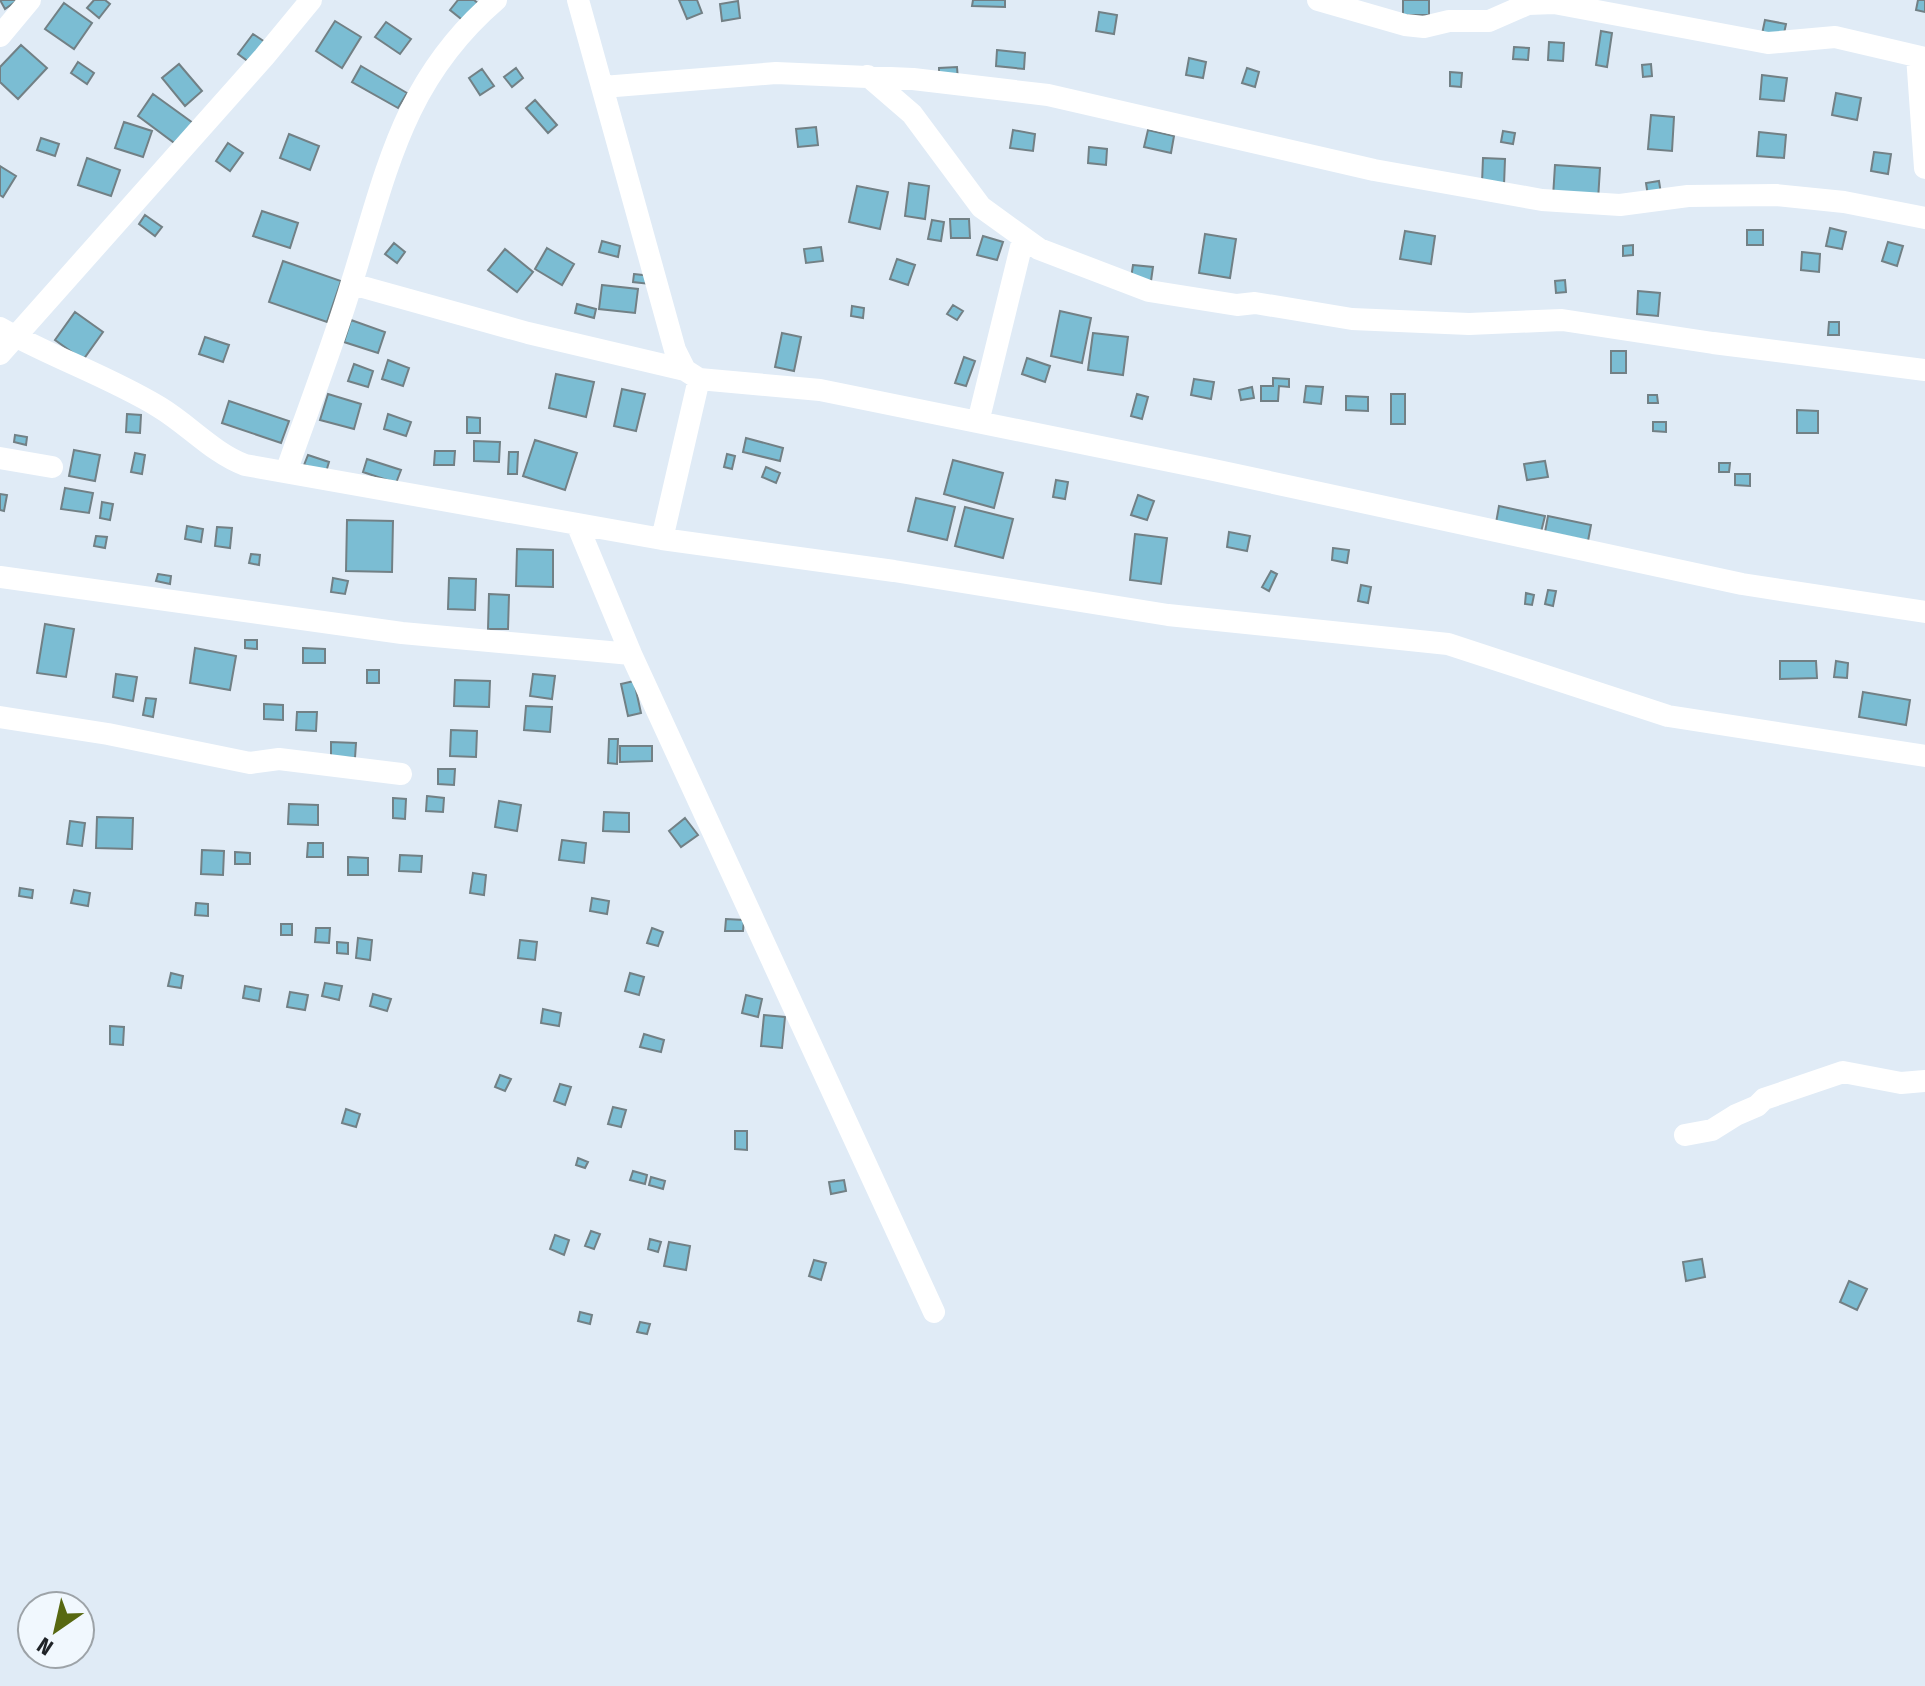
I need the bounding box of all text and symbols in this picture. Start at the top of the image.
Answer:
north arrow [16,1590,96,1670]
text: N [32,1631,58,1661]

